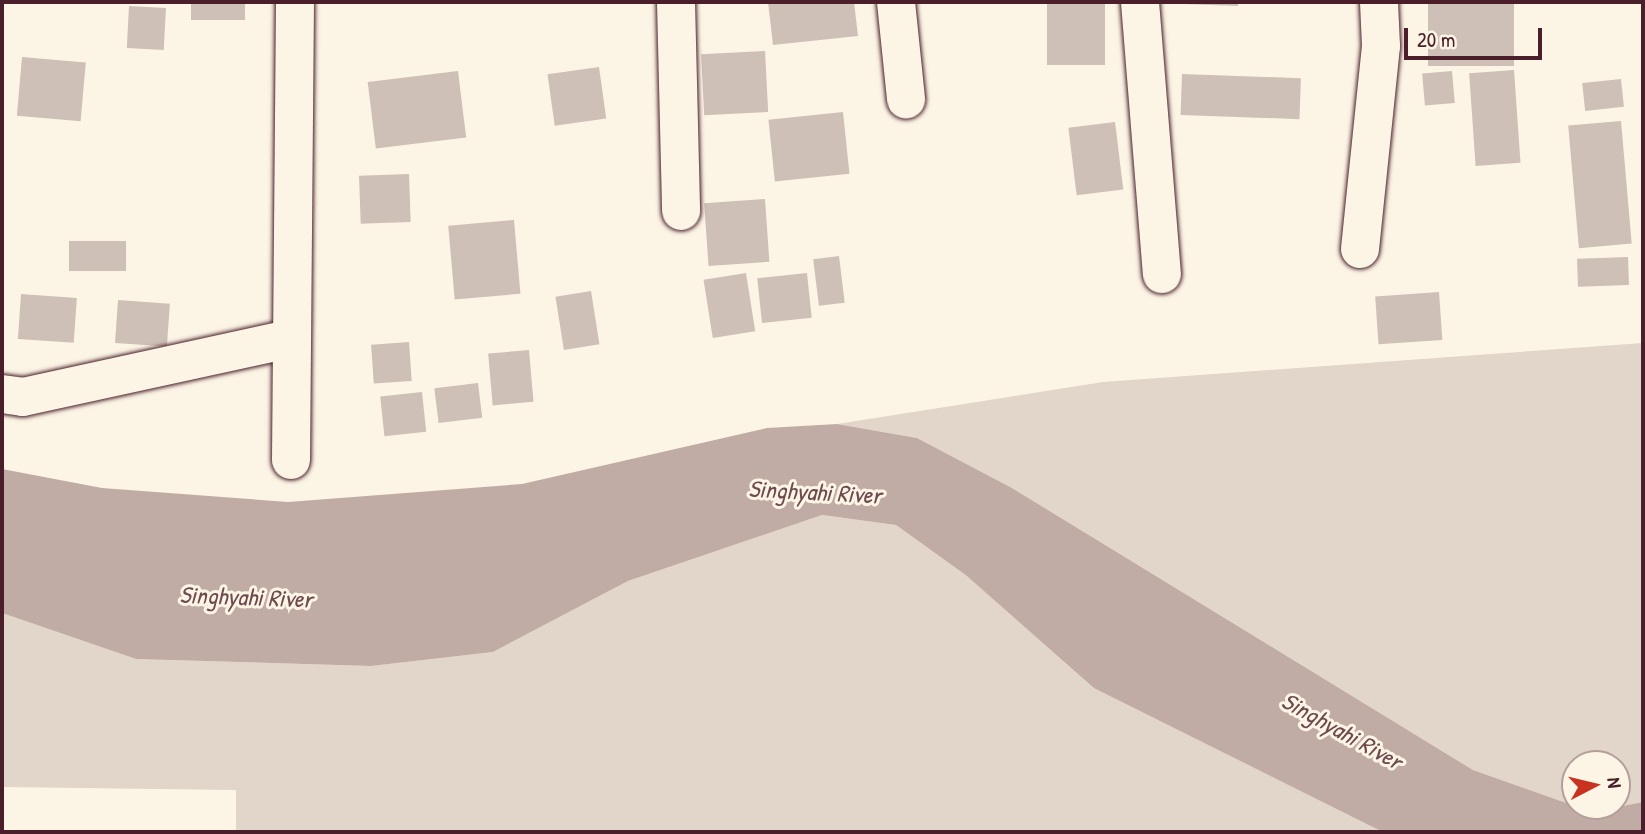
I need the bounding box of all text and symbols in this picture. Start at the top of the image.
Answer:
scale bar [1407,14,1545,58]
text: 20 m [1417,25,1455,54]
water label: Singhyahi River [748,474,882,510]
water label: Singhyahi River [179,580,313,614]
water label: Singhyahi River [1277,686,1407,776]
north arrow [1561,750,1631,820]
text: N [1601,776,1628,789]

